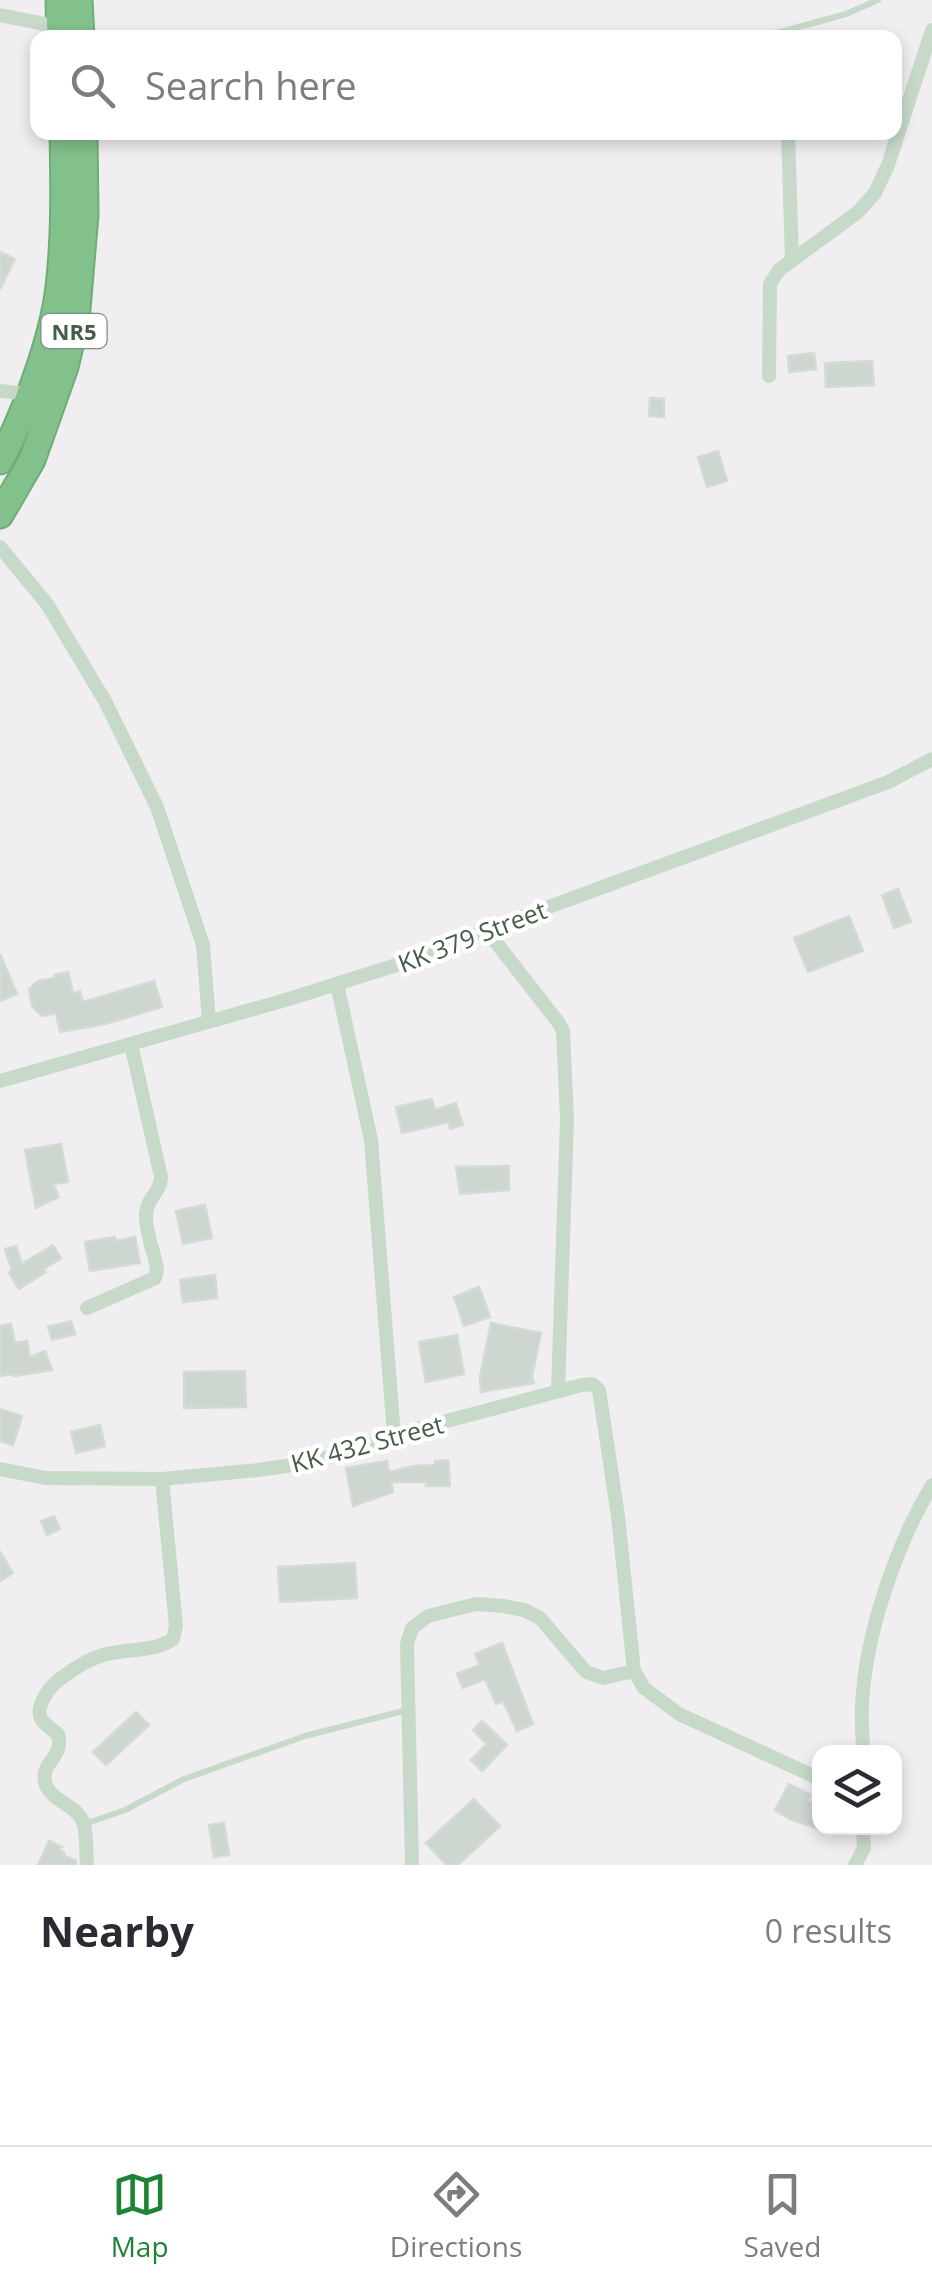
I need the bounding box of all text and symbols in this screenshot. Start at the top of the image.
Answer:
search box [30,30,902,140]
icon: search [65,58,120,113]
text: Search here [145,59,357,111]
road number: NR5 [42,314,106,348]
street label: KK 379 Street [393,892,551,980]
street label: KK 432 Street [287,1406,447,1480]
map controls [812,1745,902,1835]
button: layers [812,1745,902,1835]
text: Nearby [40,1902,194,1959]
text: 0 results [765,1909,892,1952]
tab: Map [111,2167,169,2265]
tab: Directions [390,2167,522,2265]
tab: Saved [744,2167,821,2265]

